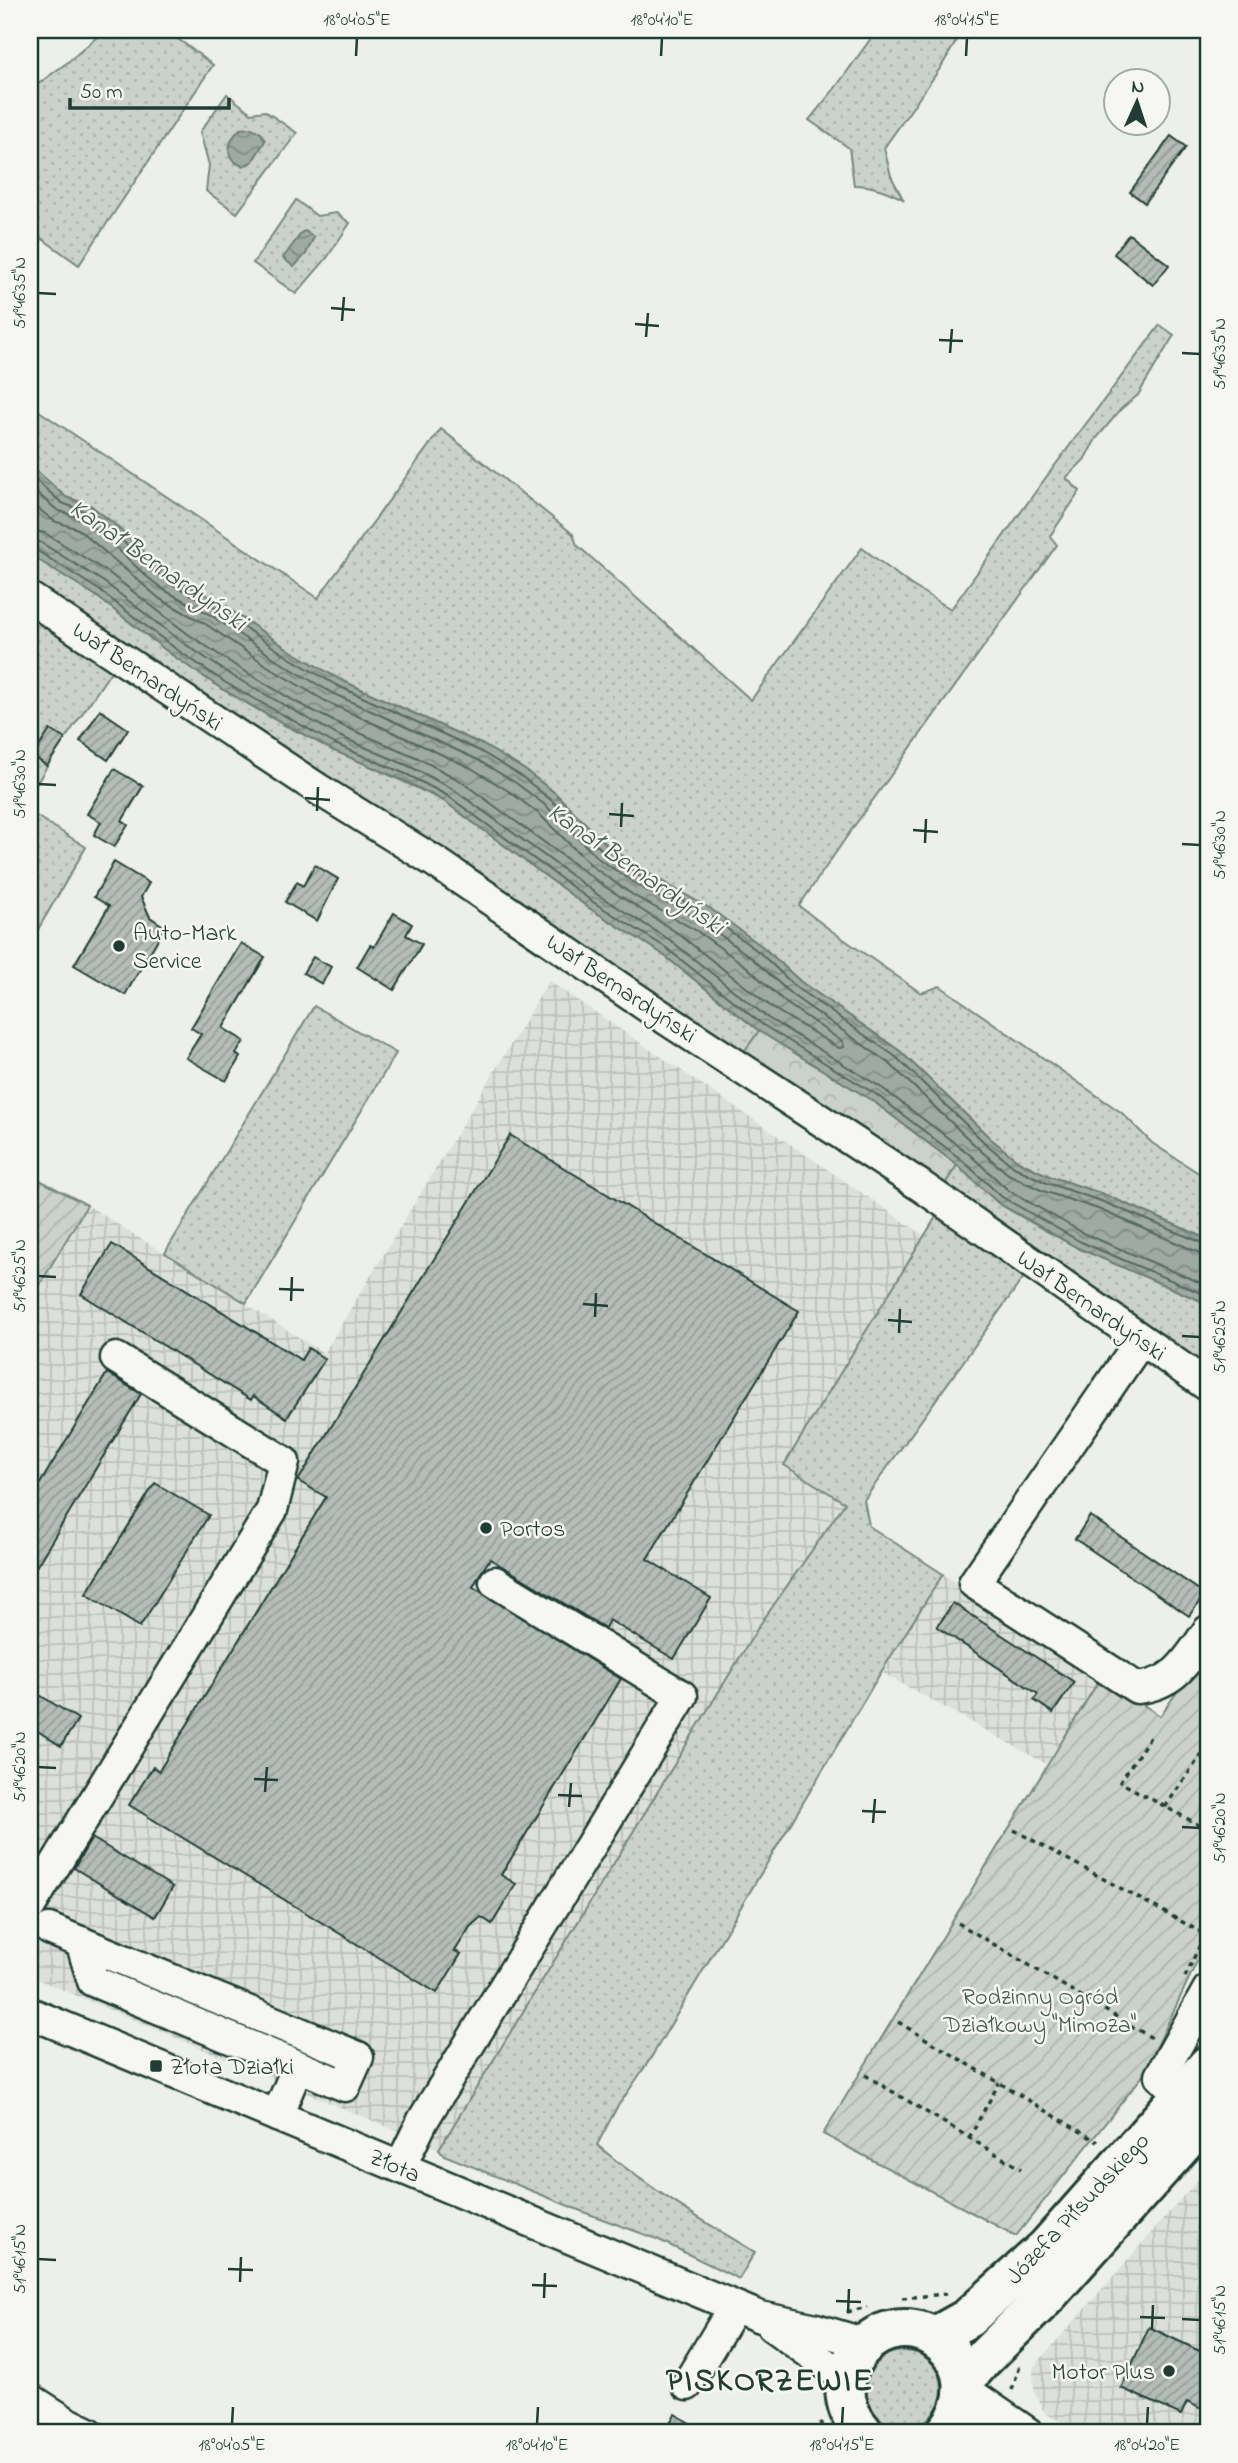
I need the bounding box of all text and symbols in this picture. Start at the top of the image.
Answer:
text: 18°04'05"E [323,8,391,34]
text: 18°04'10"E [631,8,694,34]
text: 18°04'15"E [934,8,1000,34]
scale bar [70,66,229,110]
north arrow [1102,66,1172,136]
text: N [1131,74,1145,101]
text: 50 m [80,78,123,108]
text: 51°46'35"N [8,257,34,329]
text: 51°46'35"N [1208,318,1234,390]
water label: Kanał Bernardyński [61,491,256,643]
street label: Wał Bernardyński [64,615,229,742]
text: 51°46'30"N [8,749,34,819]
water label: Kanał Bernardyński [539,795,734,947]
text: 51°46'30"N [1208,810,1234,880]
place label: Auto-Mark Service [133,917,237,980]
street label: Wał Bernardyński [538,927,703,1054]
marker: Auto-Mark Service [111,938,127,954]
text: 51°46'25"N [8,1239,34,1313]
street label: Wał Bernardyński [1008,1242,1172,1372]
text: 51°46'25"N [1208,1300,1234,1374]
place label: Portos [500,1513,565,1548]
marker: Portos [478,1520,494,1536]
text: 51°46'20"N [8,1731,34,1803]
text: 51°46'20"N [1208,1792,1234,1864]
park label: Rodzinny Ogród Działkowy "Mimoza" [943,1981,1136,2045]
place label: Złota Działki [170,2051,294,2086]
marker: Złota Działki [148,2058,164,2074]
street label: Józefa Piłsudskiego [999,2125,1159,2294]
street label: Złota [363,2141,425,2194]
text: 51°46'15"N [8,2224,34,2294]
text: 51°46'15"N [1208,2285,1234,2355]
place label: Motor Plus [1052,2356,1155,2391]
district label: PISKORZEWIE [666,2359,874,2406]
marker: Motor Plus [1161,2363,1177,2379]
text: 18°04'05"E [198,2433,266,2459]
text: 18°04'10"E [506,2433,569,2459]
text: 18°04'15"E [809,2433,875,2459]
text: 18°04'20"E [1114,2433,1180,2459]

